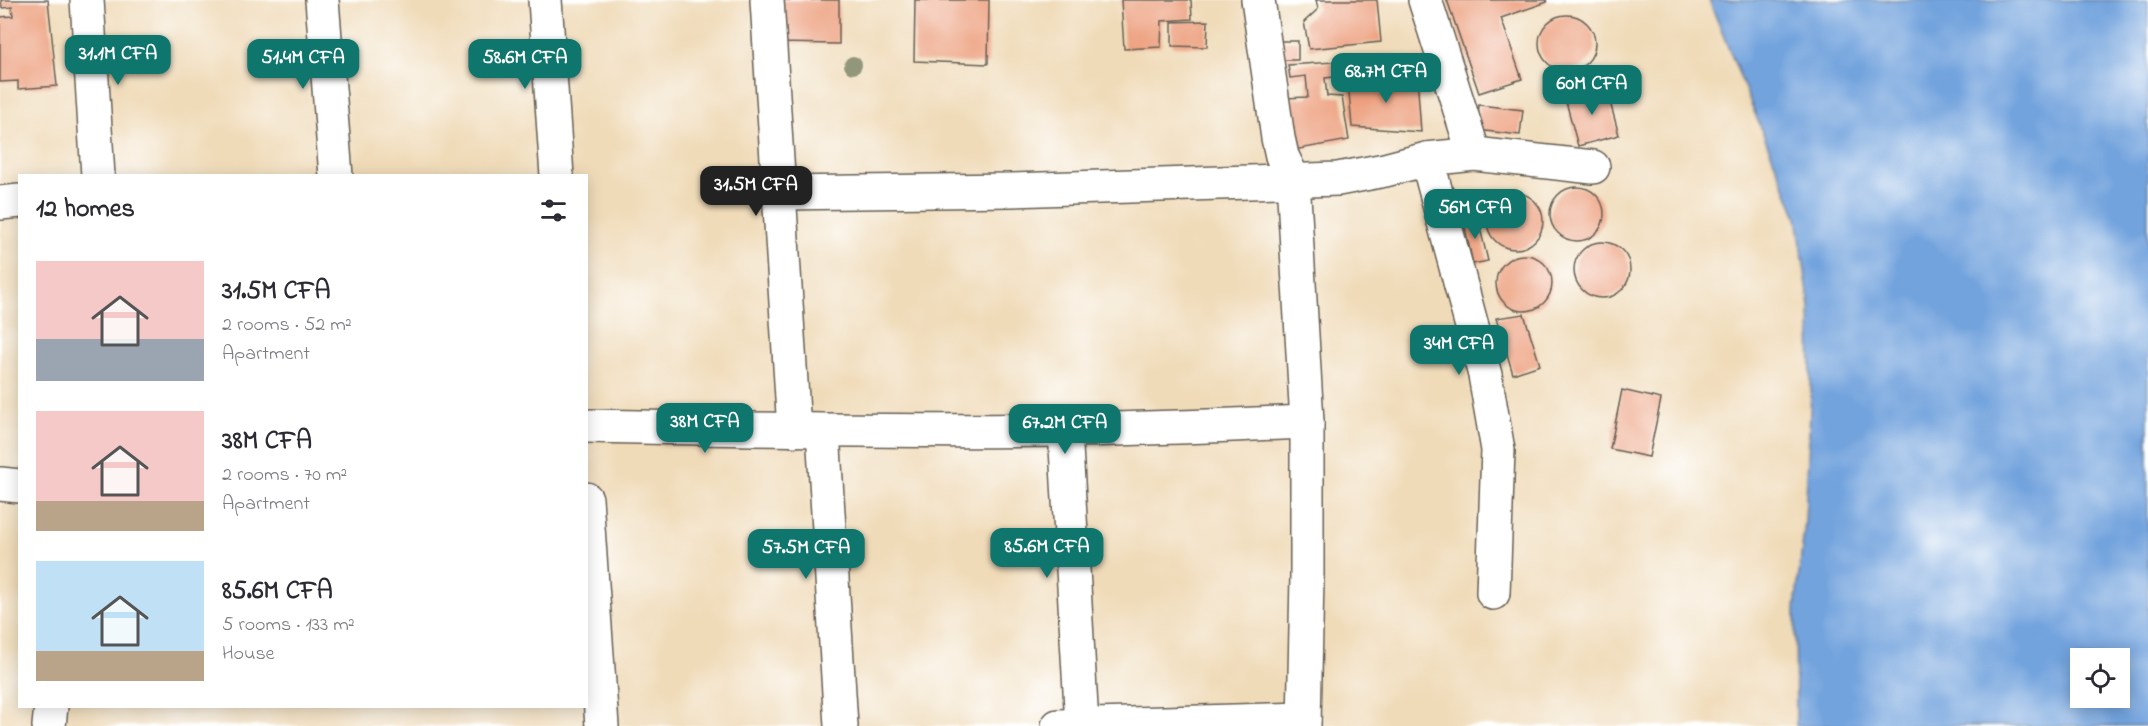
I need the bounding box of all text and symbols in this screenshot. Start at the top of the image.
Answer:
pin: 31.1M CFA [49,35,187,86]
pin: 51.4M CFA [234,39,372,90]
pin: 58.6M CFA [456,39,594,90]
text: 31.1M CFA [79,40,157,69]
text: 51.4M CFA [261,44,345,73]
text: 58.6M CFA [482,44,568,73]
pin: 68.7M CFA [1317,53,1455,104]
text: 68.7M CFA [1345,58,1427,87]
pin: 60M CFA [1537,65,1647,116]
text: 60M CFA [1557,70,1627,99]
pin: 31.5M CFA [687,166,825,217]
text: 31.5M CFA [714,171,798,200]
pin: 56M CFA [1420,189,1530,240]
text: 12 homes [36,191,135,229]
icon: filters [537,194,570,227]
text: 56M CFA [1438,194,1512,223]
text: 31.5M CFA [222,273,331,311]
icon: home [84,285,156,357]
text: 2 rooms · 52 m² [222,311,352,340]
pin: 34M CFA [1404,325,1514,376]
text: 34M CFA [1424,330,1494,359]
text: Apartment [222,340,310,369]
pin: 38M CFA [650,403,760,454]
pin: 67.2M CFA [996,404,1134,455]
text: 38M CFA [670,408,740,437]
text: 67.2M CFA [1023,409,1107,438]
text: 38M CFA [222,423,312,461]
icon: home [84,435,156,507]
text: 2 rooms · 70 m² [222,461,347,490]
text: Apartment [222,490,310,519]
pin: 85.6M CFA [978,528,1116,579]
pin: 57.5M CFA [737,529,875,580]
text: 85.6M CFA [1004,533,1090,562]
text: 57.5M CFA [762,534,850,563]
text: 85.6M CFA [222,573,333,611]
icon: home [84,585,156,657]
text: 5 rooms · 133 m² [222,611,355,640]
text: House [222,640,275,669]
map controls [2070,648,2130,708]
button: locate [2070,648,2130,708]

